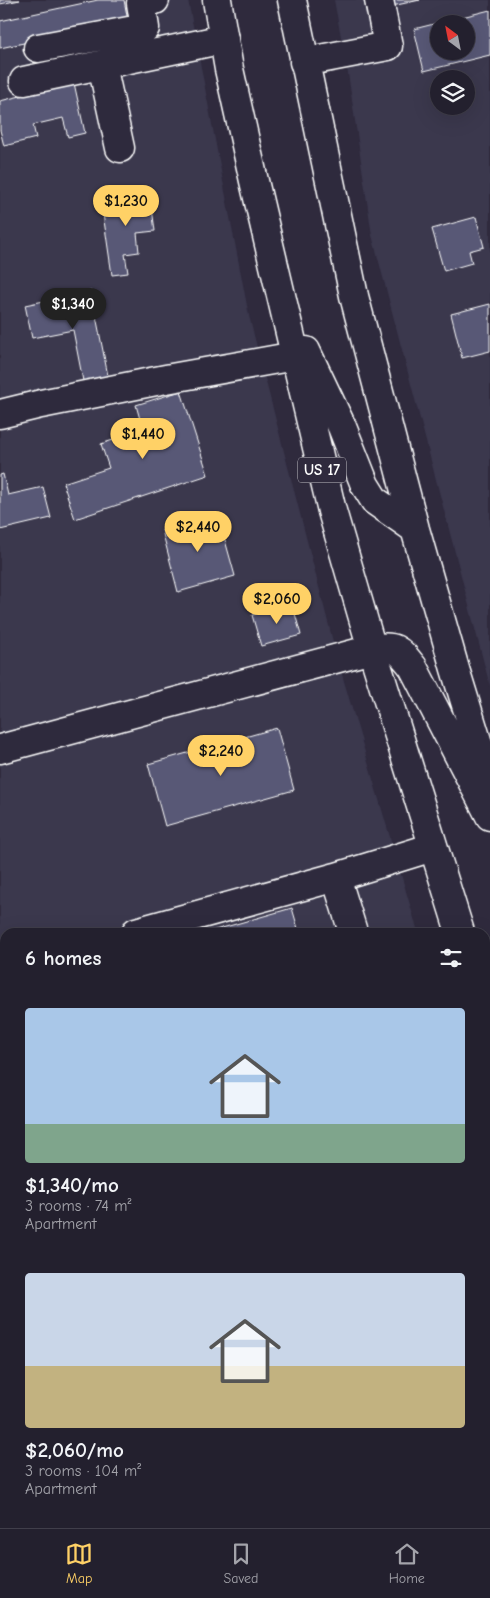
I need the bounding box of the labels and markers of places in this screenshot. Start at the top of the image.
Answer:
pin: $1,230 [85,184,167,227]
pin: $1,340 [32,288,114,330]
pin: $1,440 [102,418,184,460]
pin: $2,440 [157,510,239,553]
pin: $2,060 [236,582,318,625]
pin: $2,240 [180,734,262,777]

